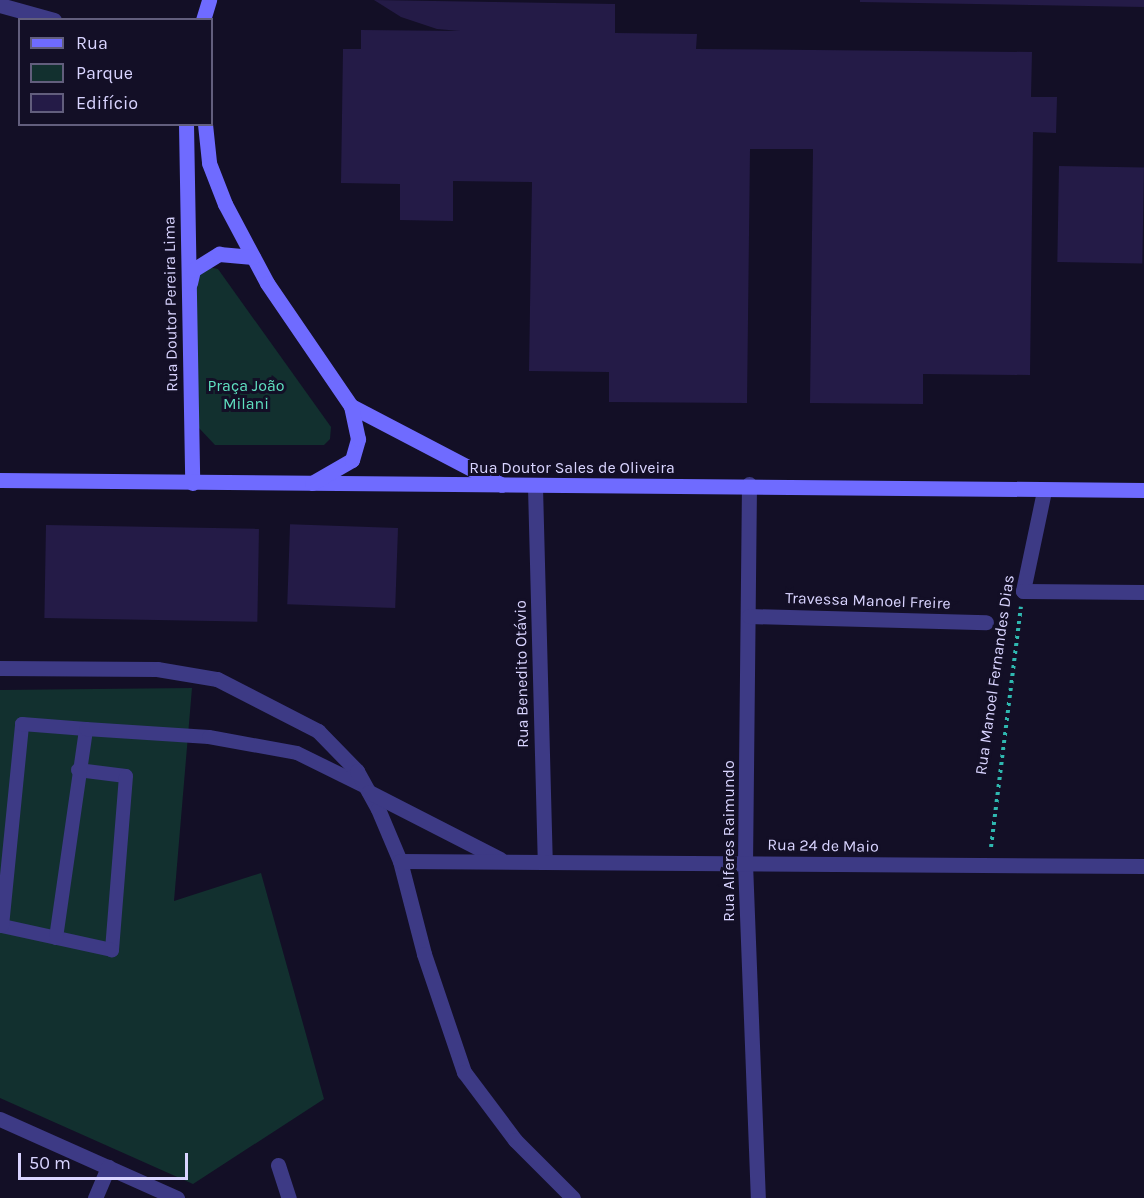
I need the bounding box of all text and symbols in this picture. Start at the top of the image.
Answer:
legend [18,18,213,126]
text: Rua [76,32,108,54]
text: Parque [76,62,133,84]
text: Edifício [76,92,138,114]
street label: Rua Doutor Pereira Lima [160,216,182,392]
park label: Praça João Milani [207,376,285,414]
street label: Rua Doutor Sales de Oliveira [469,458,675,478]
street label: Rua Manoel Fernandes Dias [971,574,1019,776]
street label: Travessa Manoel Freire [785,589,951,613]
street label: Rua Benedito Otávio [511,600,533,748]
street label: Rua Alferes Raimundo [719,760,739,922]
street label: Rua 24 de Maio [767,835,879,857]
scale bar [21,1141,190,1179]
text: 50 m [29,1152,71,1174]

